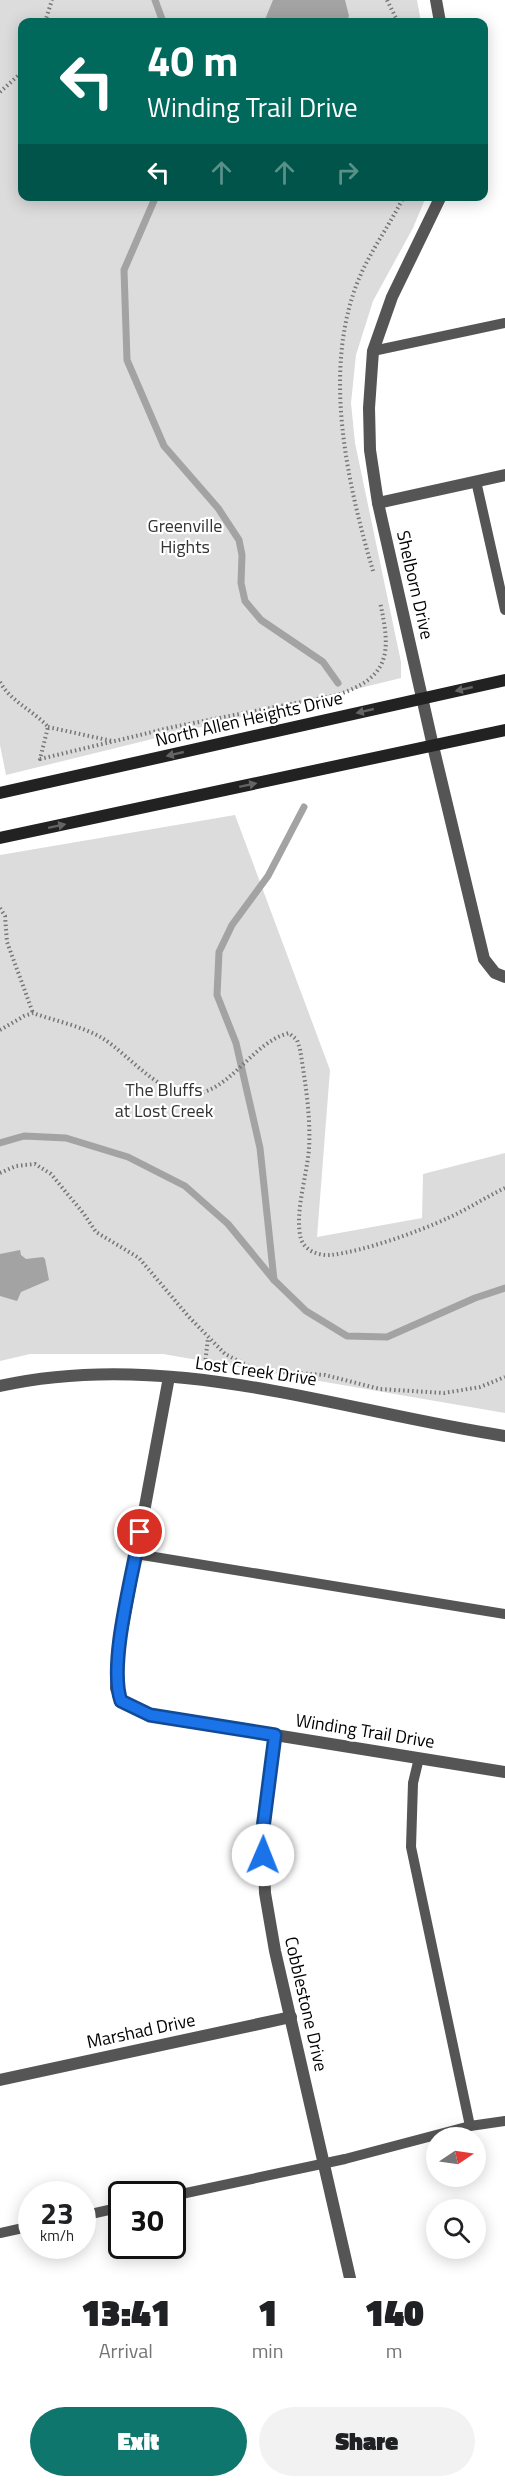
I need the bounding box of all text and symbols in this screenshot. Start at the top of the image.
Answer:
text: 40 m [147,28,239,92]
icon: left [48,42,126,120]
text: Winding Trail Drive [147,86,358,127]
icon: left [142,156,175,189]
icon: ahead [205,156,238,189]
icon: ahead [268,156,301,189]
icon: right [331,156,364,189]
park label: Greenville Hights [148,512,222,560]
street label: Shelborn Drive [390,528,441,642]
street label: North Allen Heights Drive [153,684,345,753]
one-way arrow [454,685,473,694]
one-way arrow [356,707,374,717]
one-way arrow [165,750,184,759]
one-way arrow [239,780,258,789]
one-way arrow [48,820,66,830]
park label: The Bluffs at Lost Creek [115,1076,214,1124]
street label: Lost Creek Drive [193,1349,319,1392]
pin [114,1506,165,1557]
icon: arrive [123,1515,156,1548]
street label: Winding Trail Drive [294,1706,437,1755]
position arrow [231,1823,295,1887]
street label: Cobblestone Drive [278,1934,335,2074]
street label: Marshad Drive [84,2006,198,2055]
north arrow [426,2127,486,2187]
map controls [426,2127,486,2259]
speed limit sign: 30 [108,2181,186,2259]
text: 23 [40,2190,74,2236]
button: search [426,2199,486,2259]
text: km/h [40,2224,74,2247]
text: 13:41 [81,2285,171,2340]
text: 1 [258,2285,277,2340]
text: 140 [365,2285,424,2340]
text: Arrival [99,2335,153,2366]
text: min [252,2335,283,2366]
text: m [386,2335,403,2366]
button: Exit [30,2407,247,2476]
button: Share [259,2407,475,2476]

